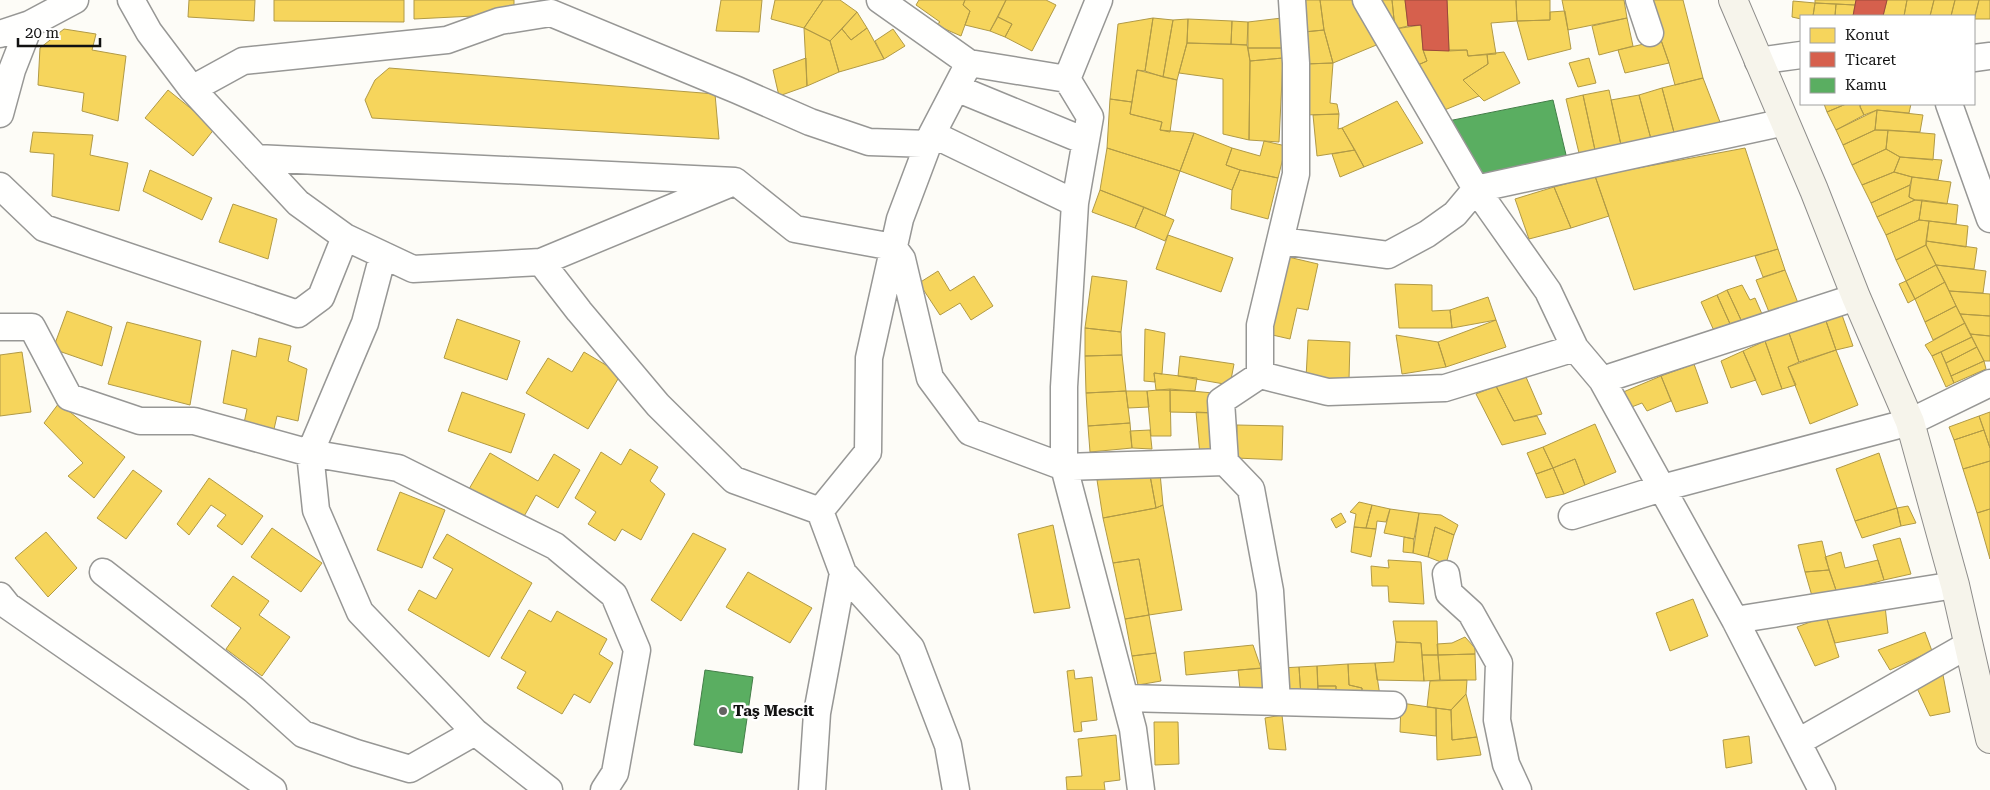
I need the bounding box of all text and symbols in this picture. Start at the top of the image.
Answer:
scale bar [18,15,100,47]
legend [1800,15,1975,105]
text: 20 m [25,24,60,42]
text: Konut [1845,26,1890,44]
text: Ticaret [1845,51,1897,69]
text: Kamu [1845,76,1887,94]
place label: Taş Mescit [733,702,814,720]
marker: Taş Mescit [717,705,729,717]

